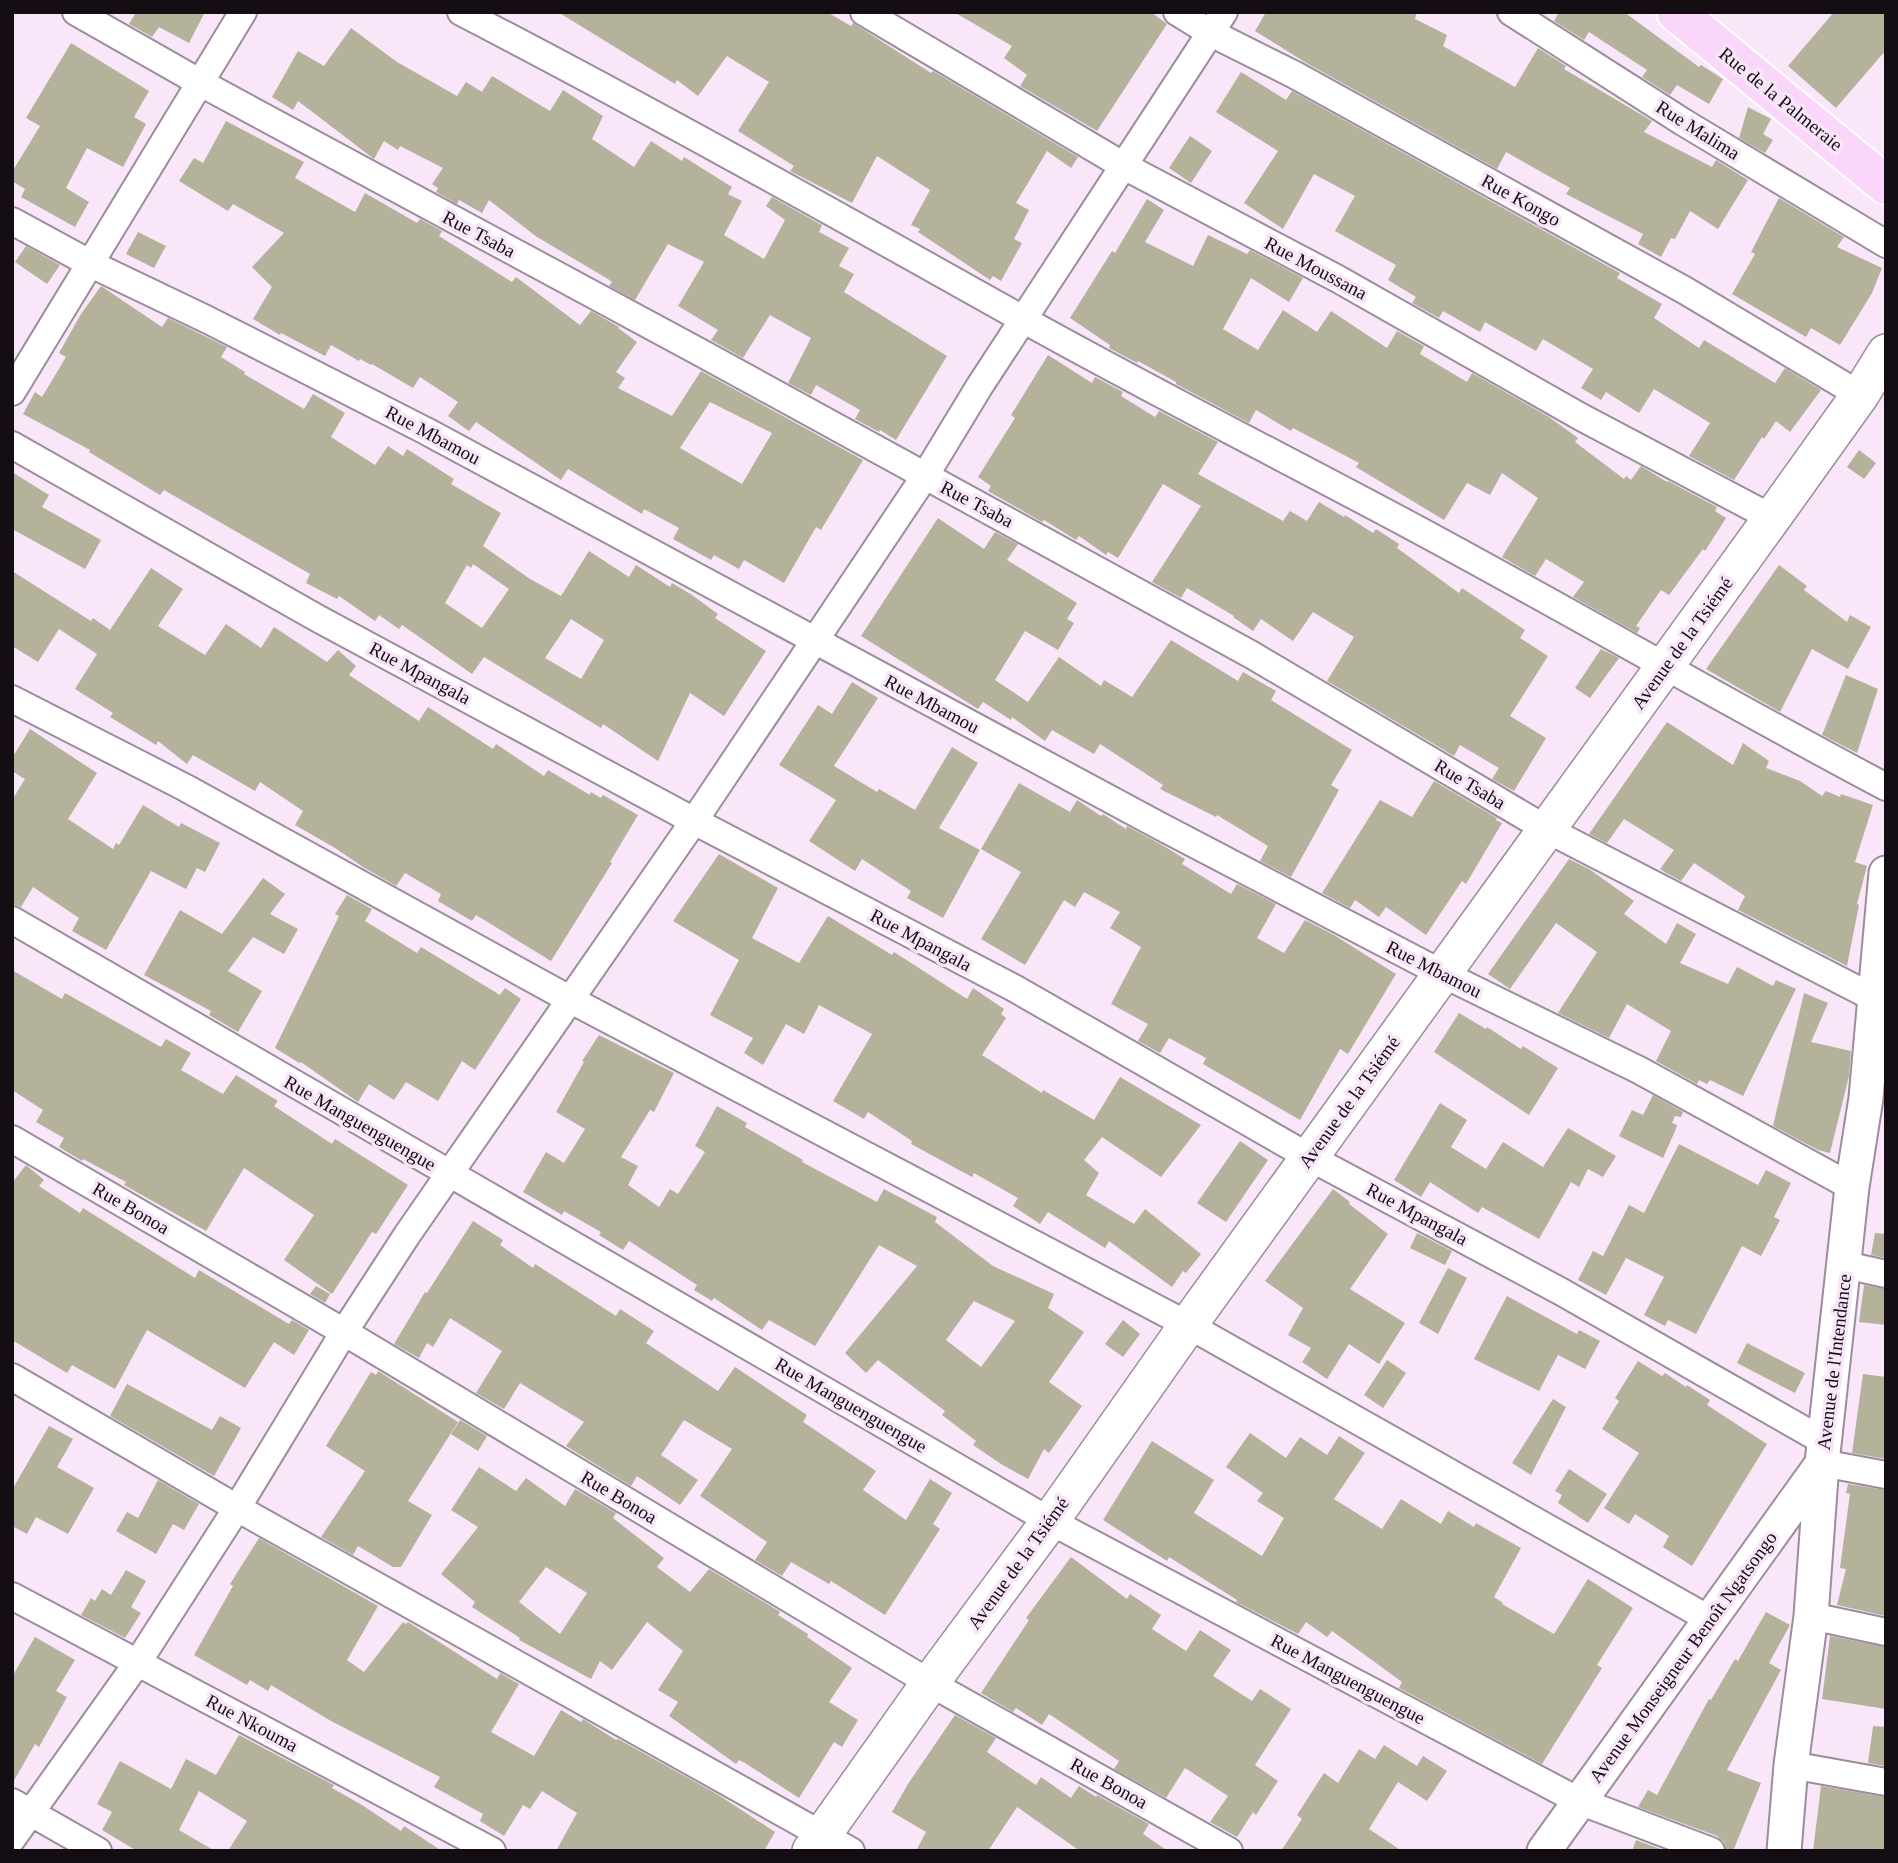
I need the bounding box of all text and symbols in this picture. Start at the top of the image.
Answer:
street label: Rue de la Palmeraie [1715,43,1847,155]
street label: Rue Malima [1652,96,1744,164]
street label: Rue Kongo [1478,170,1564,230]
street label: Rue Tsaba [439,206,519,262]
street label: Rue Moussana [1261,232,1371,304]
street label: Rue Mbamou [382,401,484,469]
street label: Rue Tsaba [937,476,1017,532]
street label: Avenue de la Tsiémé [1627,573,1737,713]
street label: Rue Mpangala [366,638,475,709]
street label: Rue Mbamou [881,670,983,738]
street label: Rue Tsaba [1431,755,1510,814]
street label: Rue Mpangala [867,905,976,976]
street label: Rue Mbamou [1383,936,1486,1002]
street label: Avenue de la Tsiémé [1294,1032,1404,1172]
street label: Rue Manguenguengue [280,1071,440,1175]
street label: Rue Bonoa [89,1178,174,1239]
street label: Rue Mpangala [1363,1179,1472,1250]
street label: Avenue de l'Intendance [1813,1273,1855,1451]
street label: Rue Manguenguengue [771,1353,931,1457]
street label: Rue Bonoa [577,1466,661,1528]
street label: Avenue de la Tsiémé [963,1493,1073,1633]
street label: Avenue Monseigneur Benoît Ngatsongo [1585,1527,1781,1787]
street label: Rue Manguenguengue [1267,1629,1429,1729]
street label: Rue Nkouma [203,1690,302,1756]
street label: Rue Bonoa [1067,1753,1152,1813]

